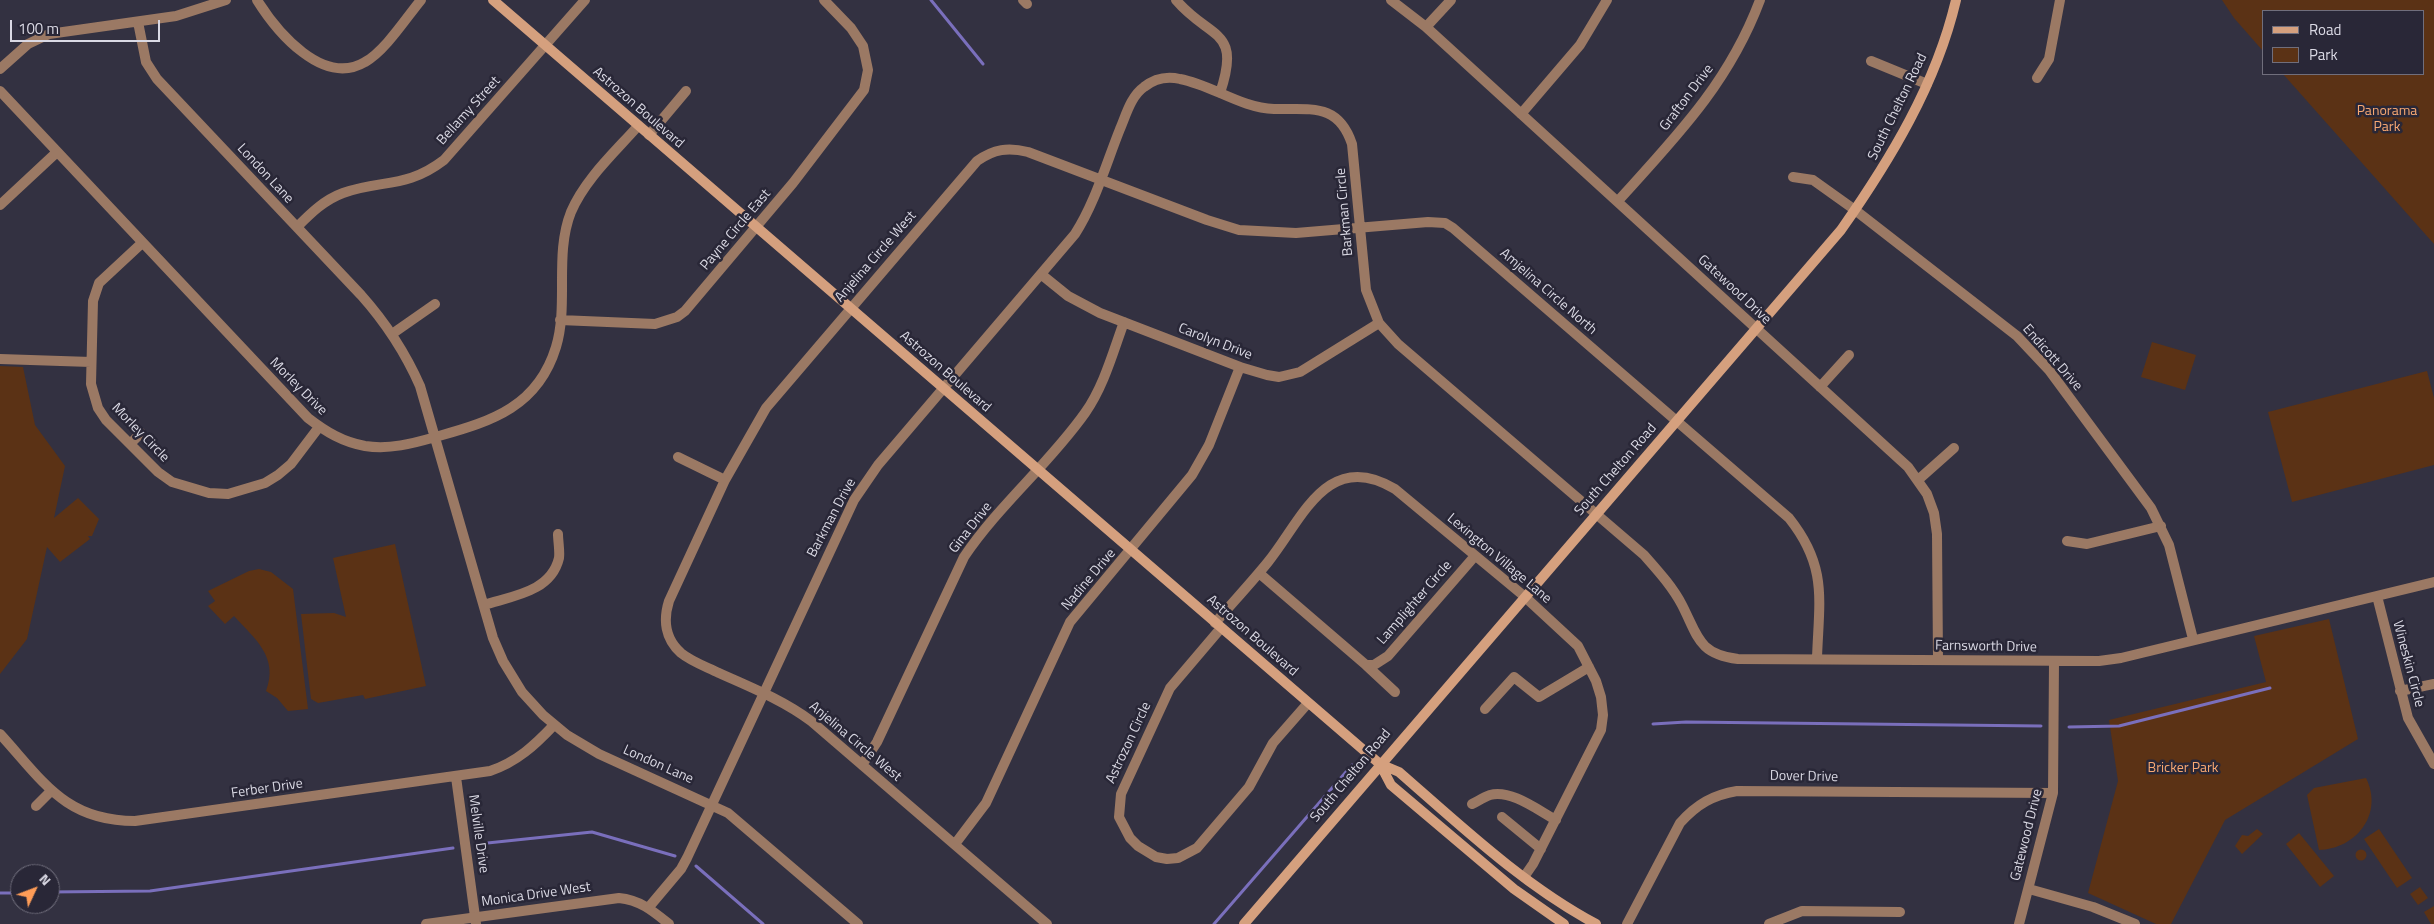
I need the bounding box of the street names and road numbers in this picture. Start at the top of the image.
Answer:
street label: South Chelton Road [1865,51,1931,163]
street label: Grafton Drive [1657,62,1717,134]
street label: Astrozon Boulevard [589,64,687,152]
street label: Bellamy Street [434,73,504,149]
street label: London Lane [233,141,297,207]
street label: Barkman Circle [1333,167,1357,257]
street label: Payne Circle East [697,186,775,274]
street label: Anjelina Circle West [832,208,920,306]
street label: Amjelina Circle North [1496,245,1600,339]
street label: Gatewood Drive [1694,252,1774,328]
street label: Carolyn Drive [1176,320,1254,364]
street label: Endicott Drive [2019,321,2085,395]
street label: Astrozon Boulevard [896,328,994,416]
street label: Morley Drive [266,355,330,419]
street label: Morley Circle [108,400,172,466]
street label: South Chelton Road [1571,420,1661,520]
street label: Barkman Drive [804,476,860,560]
street label: Gina Drive [946,499,996,557]
street label: Lexington Village Lane [1443,510,1555,608]
street label: Nadine Drive [1058,546,1120,614]
street label: Lamplighter Circle [1374,558,1456,648]
street label: Astrozon Boulevard [1203,592,1301,680]
street label: Wineskin Circle [2388,619,2428,709]
street label: Farnsworth Drive [1935,638,2037,656]
street label: Anjelina Circle West [805,698,905,786]
street label: Astrozon Circle [1103,700,1155,786]
street label: South Chelton Road [1307,726,1395,826]
street label: London Lane [620,742,696,788]
street label: Dover Drive [1770,768,1838,786]
street label: Ferber Drive [230,776,304,802]
street label: Gatewood Drive [2007,787,2047,883]
street label: Melville Drive [464,794,492,874]
street label: Monica Drive West [480,879,592,911]

